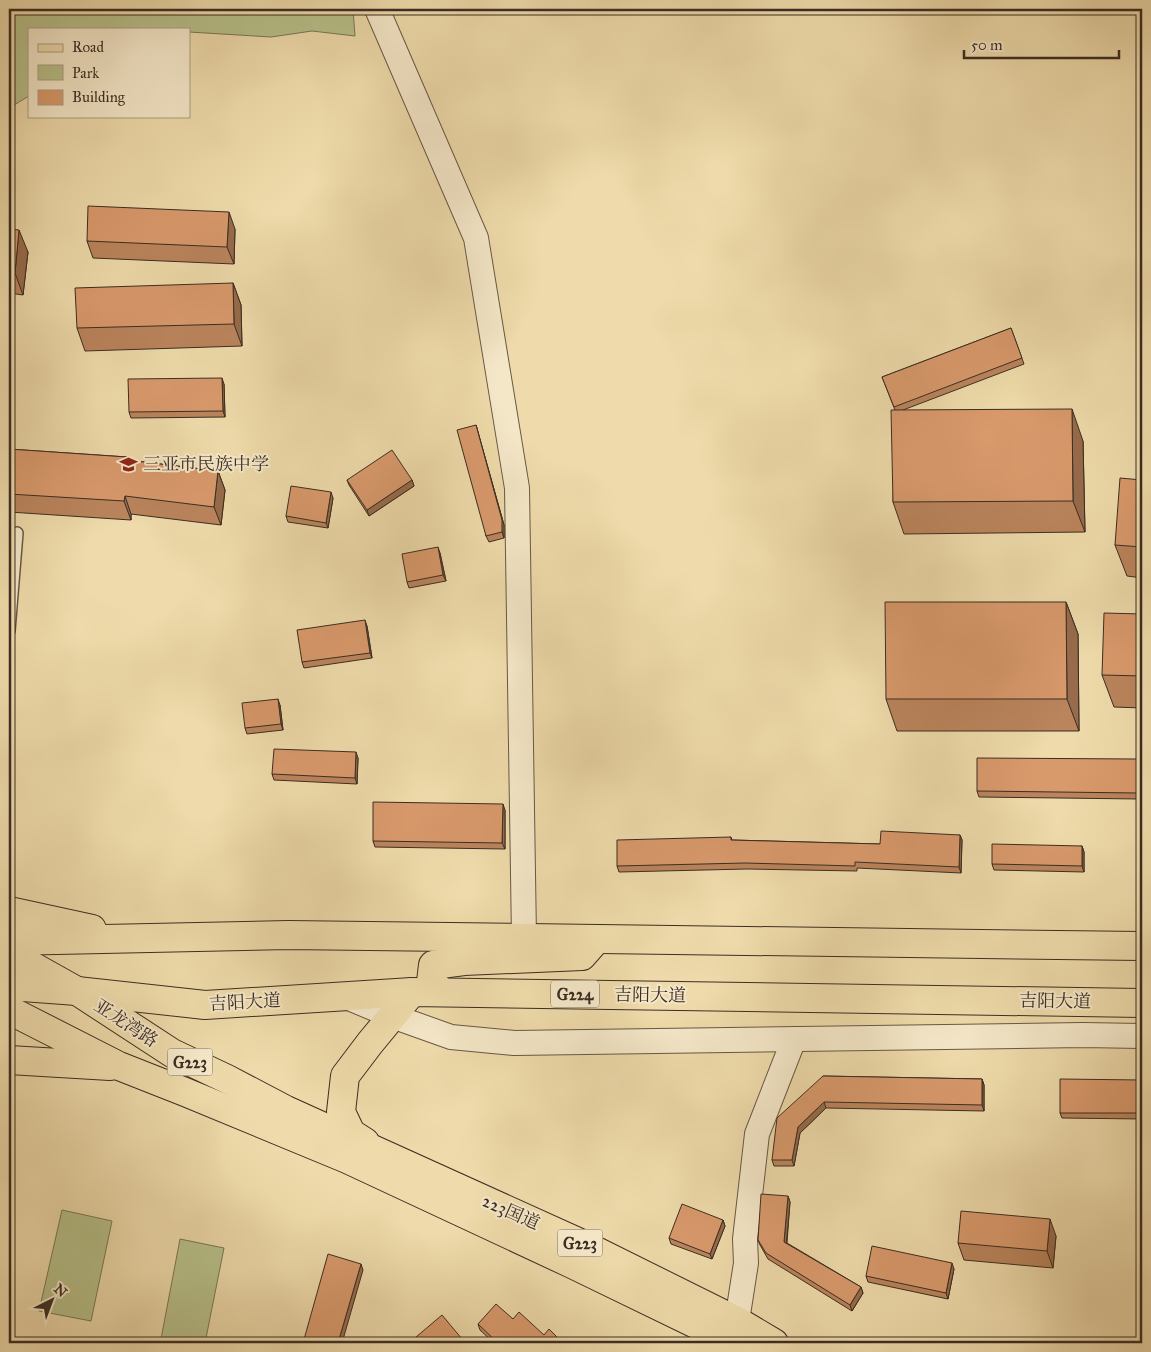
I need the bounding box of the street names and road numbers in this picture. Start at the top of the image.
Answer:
road number: G224 [551,981,599,1008]
street label: 吉阳大道 [614,983,686,1007]
street label: 吉阳大道 [208,989,282,1015]
street label: 吉阳大道 [1019,989,1091,1013]
street label: 亚龙湾路 [90,994,162,1052]
road number: G223 [168,1048,212,1076]
street label: 223国道 [479,1190,543,1234]
road number: G223 [558,1230,602,1256]

